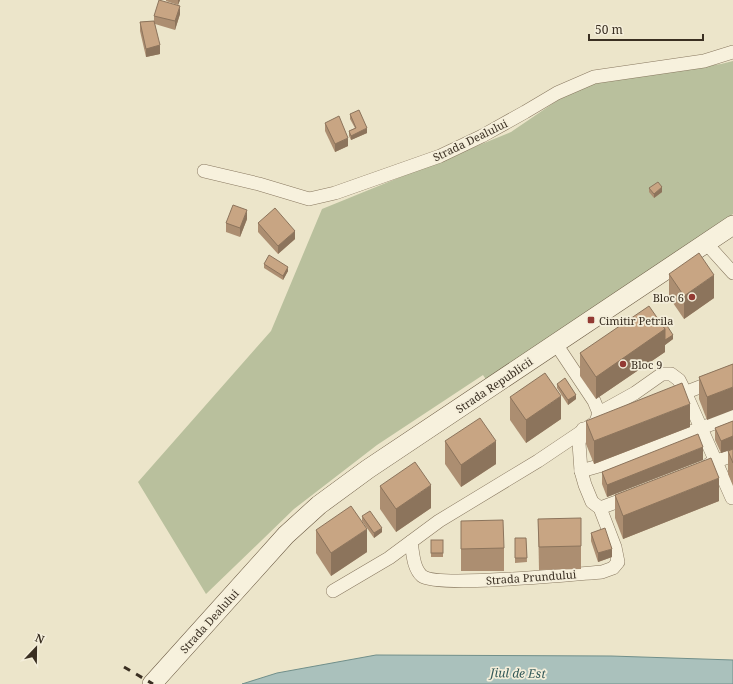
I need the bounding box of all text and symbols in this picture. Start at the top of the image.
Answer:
scale bar [589,16,703,42]
text: 50 m [595,21,623,38]
street label: Strada Dealului [430,115,510,165]
place label: Bloc 6 [653,290,684,305]
marker: Bloc 6 [687,292,697,302]
place label: Cimitir Petrila [599,313,673,328]
marker: Cimitir Petrila [586,315,596,325]
street label: Strada Republicii [453,353,536,416]
place label: Bloc 9 [631,357,662,372]
marker: Bloc 9 [618,359,628,369]
street label: Strada Prundului [485,566,577,588]
street label: Strada Dealului [176,585,242,656]
north arrow [16,628,56,668]
text: N [33,630,47,647]
water label: Jiul de Est [488,664,546,682]

